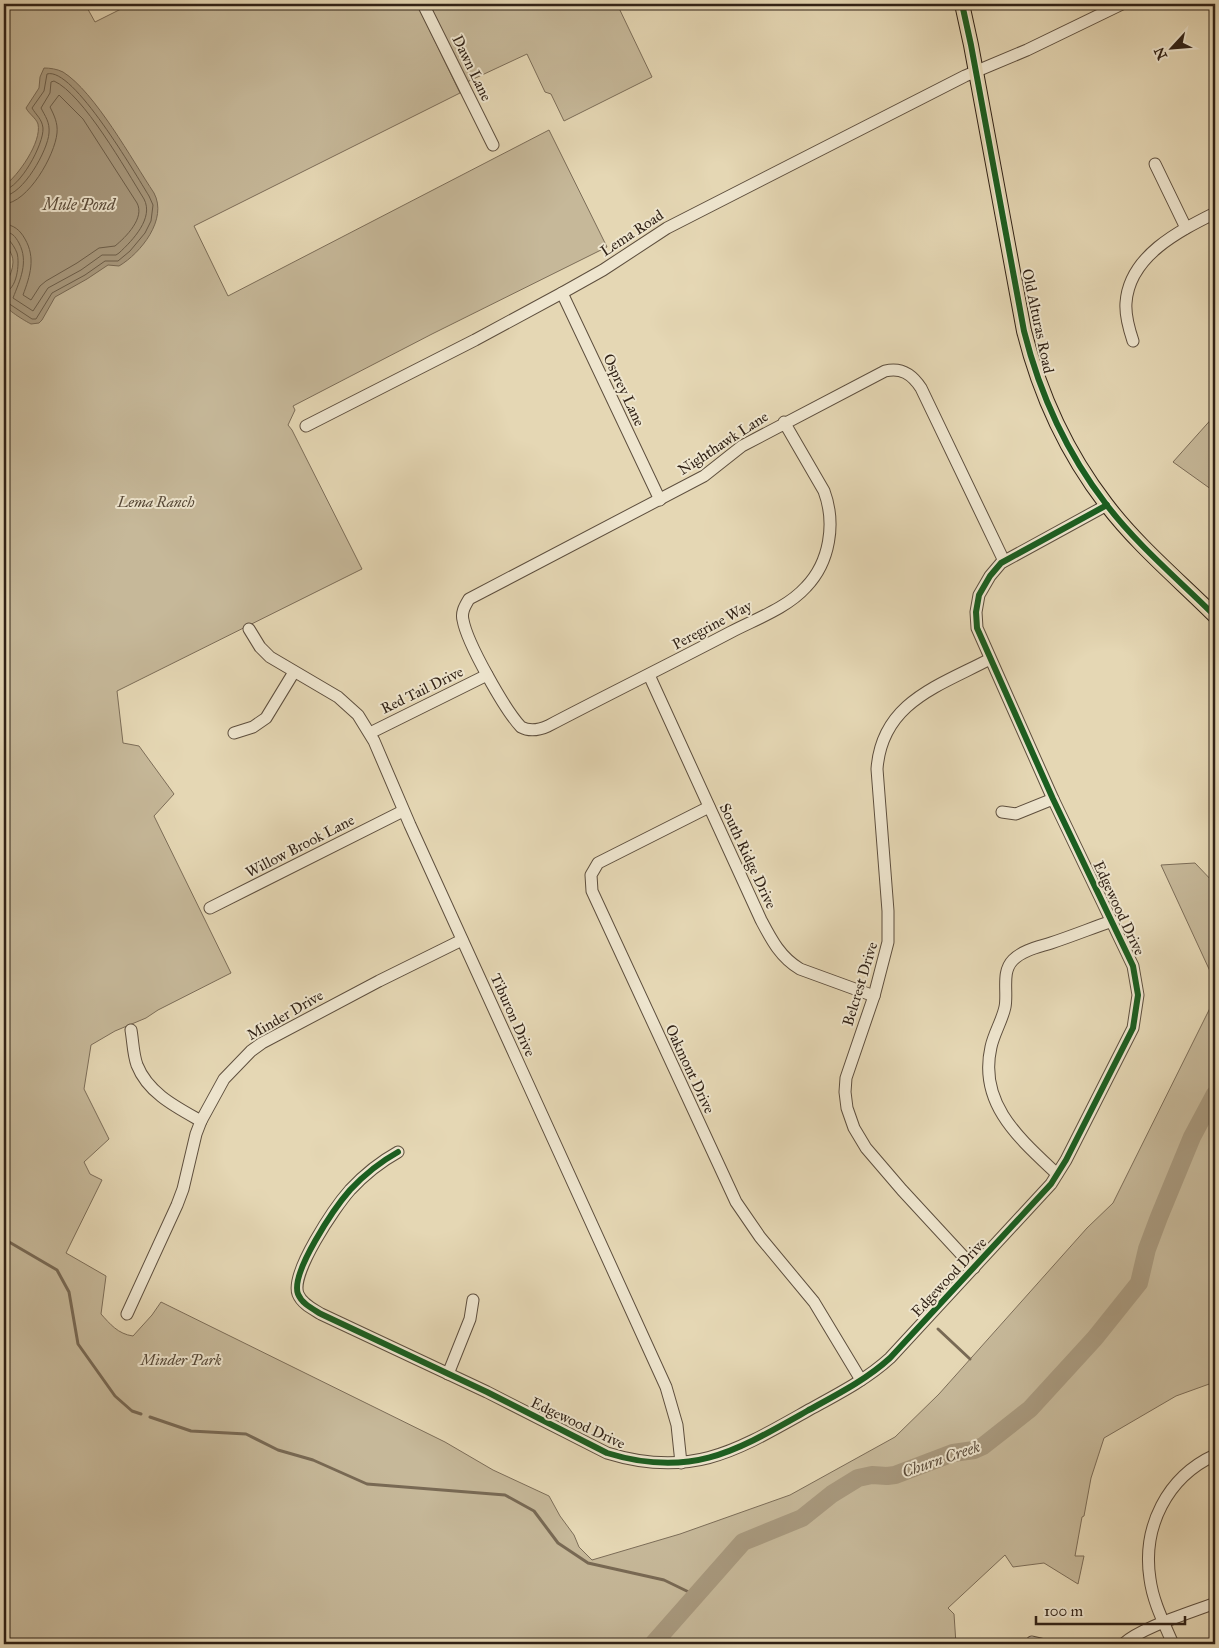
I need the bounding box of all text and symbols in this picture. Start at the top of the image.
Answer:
north arrow [1146,22,1196,72]
street label: Dawn Lane [448,32,496,104]
text: N [1150,44,1171,63]
water label: Mule Pond [41,195,117,214]
street label: Lema Road [597,206,667,260]
street label: Old Alturas Road [1018,267,1058,375]
street label: Osprey Lane [599,351,649,429]
street label: Nighthawk Lane [675,407,771,479]
park label: Lema Ranch [117,493,195,511]
street label: Peregrine Way [669,596,756,653]
street label: Red Tail Drive [378,662,466,718]
street label: South Ridge Drive [716,800,780,912]
street label: Willow Brook Lane [243,811,357,881]
street label: Edgewood Drive [1089,858,1149,958]
street label: Belcrest Drive [839,940,881,1028]
street label: Tiburon Drive [487,971,539,1059]
street label: Minder Drive [244,986,326,1044]
street label: Oakmont Drive [662,1022,718,1116]
street label: Edgewood Drive [908,1234,990,1320]
park label: Minder Park [139,1351,222,1369]
street label: Edgewood Drive [528,1393,628,1453]
water label: Churn Creek [899,1437,983,1481]
scale bar [1036,1593,1185,1625]
text: 100 m [1044,1602,1084,1620]

